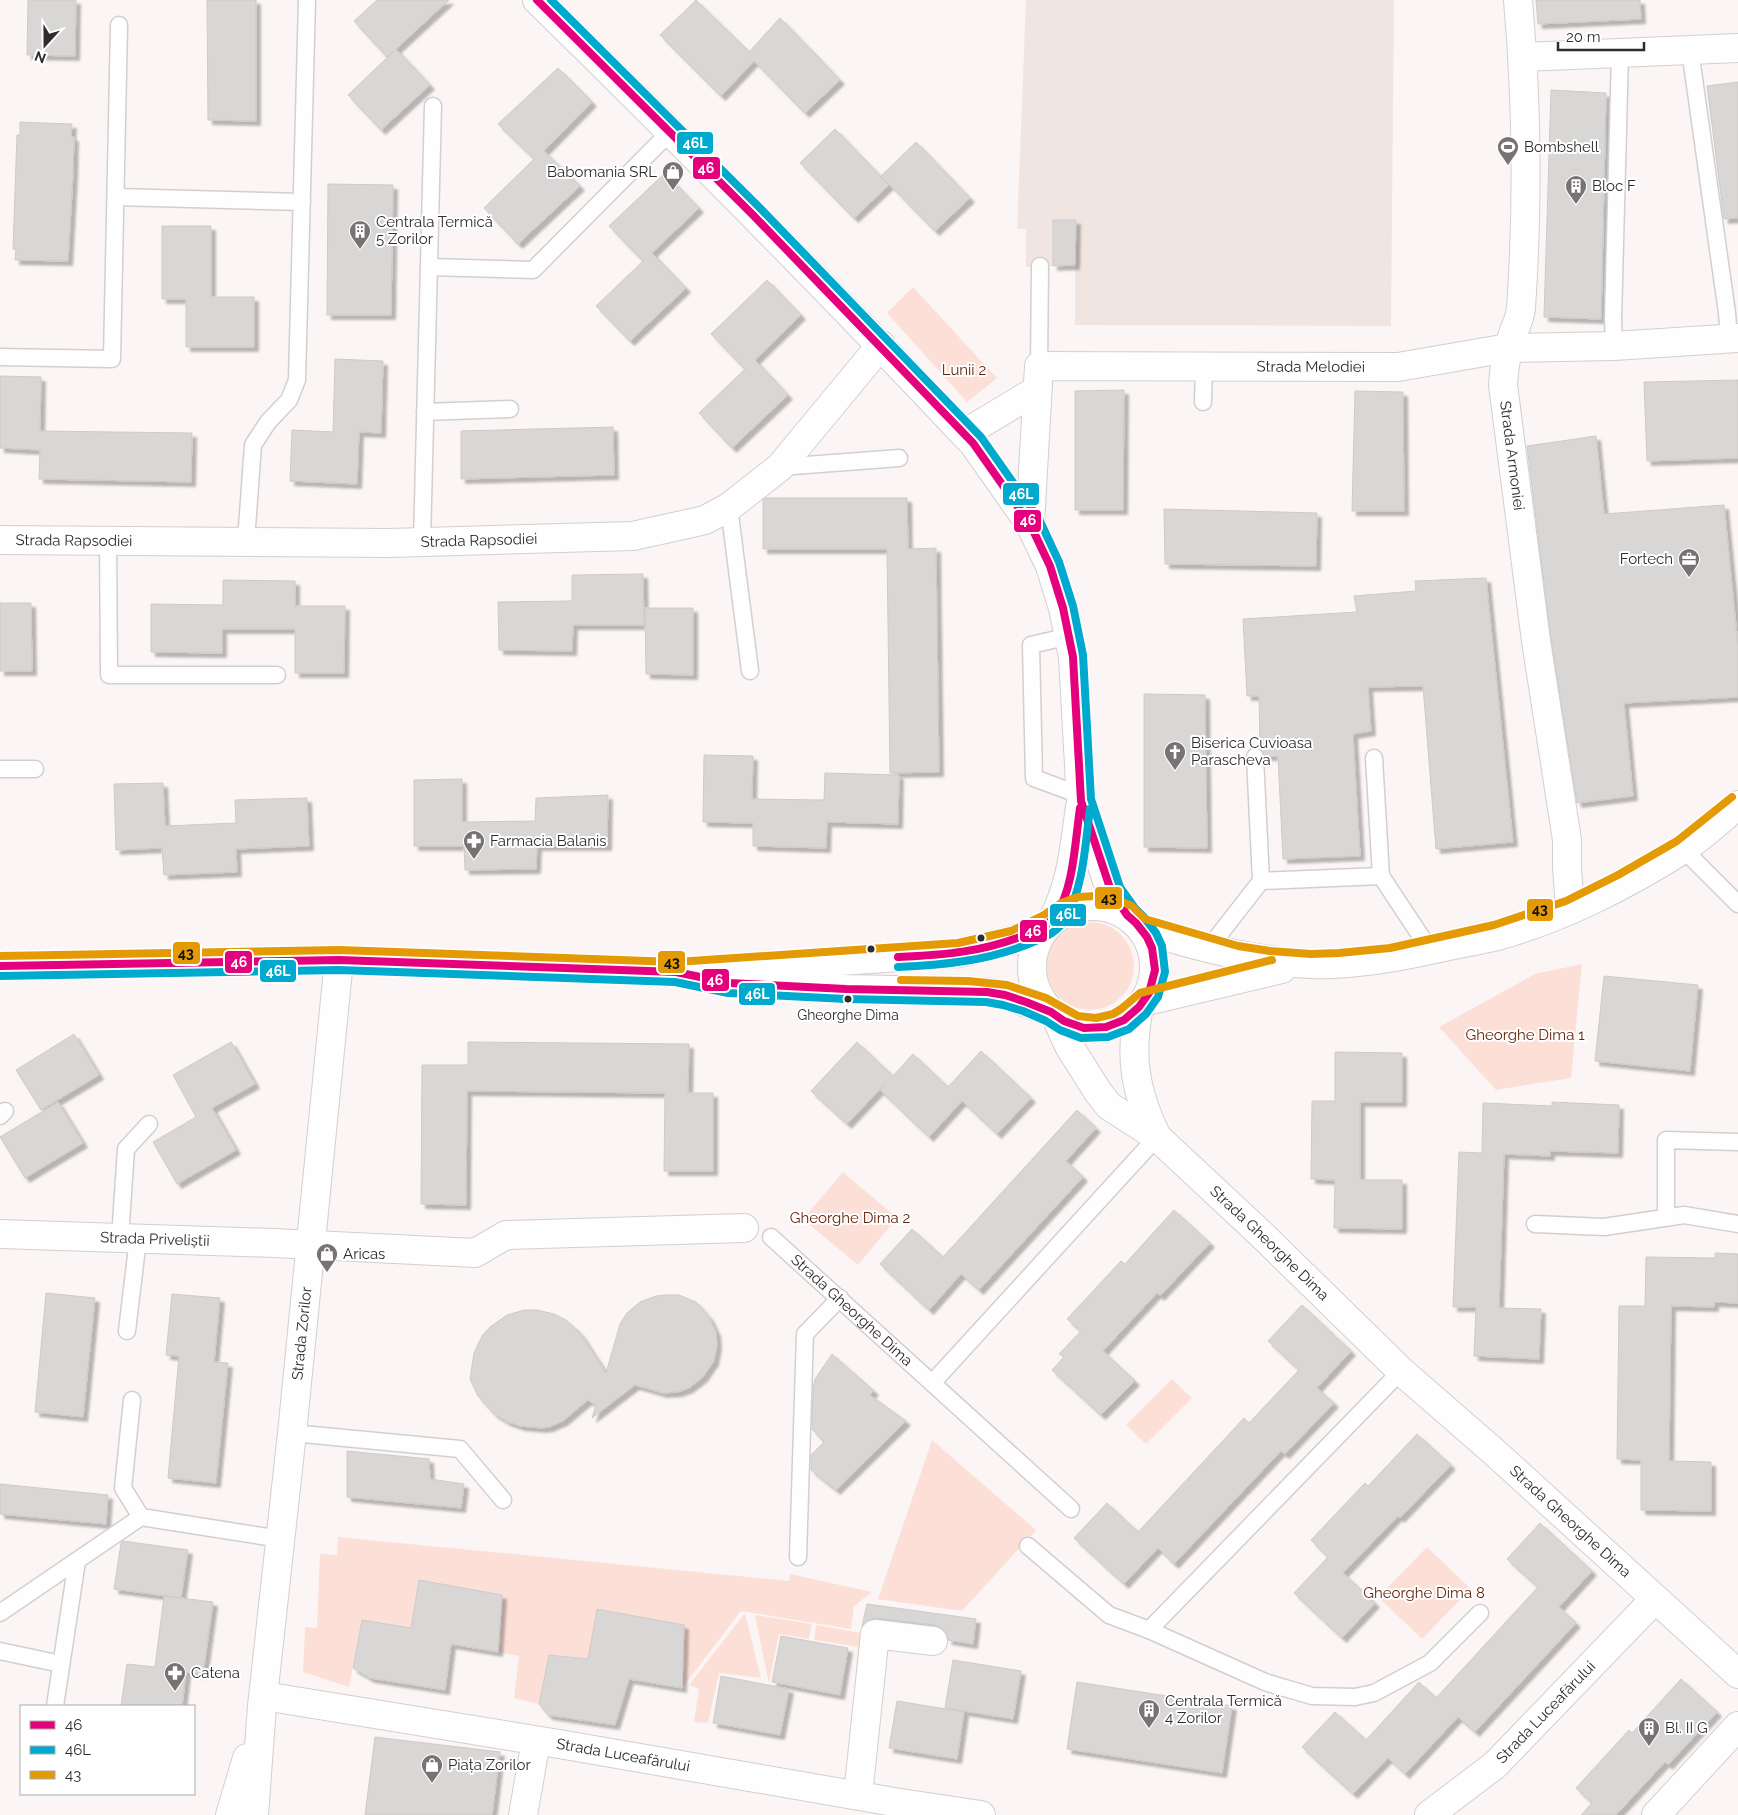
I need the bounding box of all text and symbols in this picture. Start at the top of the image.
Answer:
north arrow [20,20,70,70]
scale bar [1558,20,1644,52]
text: 20 m [1566,28,1601,46]
text: N [32,48,48,67]
line badge: 46L [676,131,714,155]
text: 46L [683,135,708,151]
sports icon: Bombshell [1496,135,1520,166]
place label: Bombshell [1524,138,1600,156]
line badge: 46 [692,156,721,180]
shop icon: Babomania SRL [661,160,685,191]
text: 46 [698,160,714,176]
place label: Babomania SRL [547,163,657,181]
building icon: Bloc F [1564,174,1588,205]
place label: Bloc F [1592,177,1636,195]
place label: Centrala Termică 5 Zorilor [376,213,493,248]
building icon: Centrala Termică 5 Zorilor [348,219,372,250]
street label: Strada Melodiei [1257,358,1365,376]
park label: Lunii 2 [942,361,986,379]
street label: Strada Armoniei [1496,400,1528,512]
line badge: 46L [1002,482,1040,506]
text: 46L [1009,486,1034,502]
line badge: 46 [1013,509,1042,533]
text: 46 [1020,512,1036,528]
street label: Strada Rapsodiei [420,530,538,551]
street label: Strada Rapsodiei [16,531,132,550]
office icon: Fortech [1677,547,1701,578]
place label: Fortech [1620,550,1673,568]
place label: Biserica Cuvioasa Parascheva [1191,734,1312,769]
church icon: Biserica Cuvioasa Parascheva [1163,740,1187,771]
pharmacy icon: Farmacia Balanis [462,829,486,860]
place label: Farmacia Balanis [490,832,606,850]
line badge: 43 [1094,886,1123,910]
text: 43 [1101,890,1117,906]
line badge: 43 [1526,898,1554,922]
text: 43 [1532,901,1548,917]
line badge: 46L [1049,903,1087,927]
text: 46L [1056,906,1081,922]
line badge: 46 [1019,919,1048,943]
text: 46 [1025,923,1041,939]
unlabelled marker [976,933,986,943]
line badge: 43 [172,941,201,965]
unlabelled marker [866,944,876,954]
text: 43 [178,945,194,961]
line badge: 46 [224,950,253,974]
line badge: 43 [657,950,686,974]
text: 46 [231,954,247,970]
text: 43 [664,954,680,970]
line badge: 46L [259,959,297,983]
text: 46L [266,963,291,979]
line badge: 46 [701,968,730,992]
text: 46 [707,972,723,988]
line badge: 46L [738,982,776,1006]
text: 46L [745,986,770,1002]
marker: Gheorghe Dima [843,994,853,1004]
place label: Gheorghe Dima [797,1007,899,1023]
park label: Gheorghe Dima 1 [1465,1026,1585,1044]
street label: Strada Gheorghe Dima [1206,1182,1333,1304]
park label: Gheorghe Dima 2 [790,1209,910,1227]
street label: Strada Priveliștii [100,1228,210,1250]
shop icon: Aricas [315,1242,339,1273]
place label: Aricas [343,1245,385,1263]
street label: Strada Gheorghe Dima [787,1251,916,1370]
street label: Strada Zorilor [288,1285,316,1381]
street label: Strada Gheorghe Dima [1506,1462,1635,1581]
park label: Gheorghe Dima 8 [1363,1584,1485,1602]
street label: Strada Luceafărului [1492,1657,1599,1767]
pharmacy icon: Catena [163,1661,187,1692]
place label: Catena [191,1664,240,1682]
place label: Centrala Termică 4 Zorilor [1165,1692,1282,1727]
building icon: Centrala Termică 4 Zorilor [1137,1698,1161,1729]
legend [20,1705,195,1795]
text: 46 [65,1716,82,1734]
building icon: Bl. II G [1637,1716,1661,1747]
place label: Bl. II G [1665,1719,1708,1737]
street label: Strada Luceafărului [555,1735,691,1775]
text: 46L [65,1741,91,1759]
shop icon: Piața Zorilor [420,1753,444,1784]
place label: Piața Zorilor [448,1756,531,1774]
text: 43 [65,1766,81,1784]

